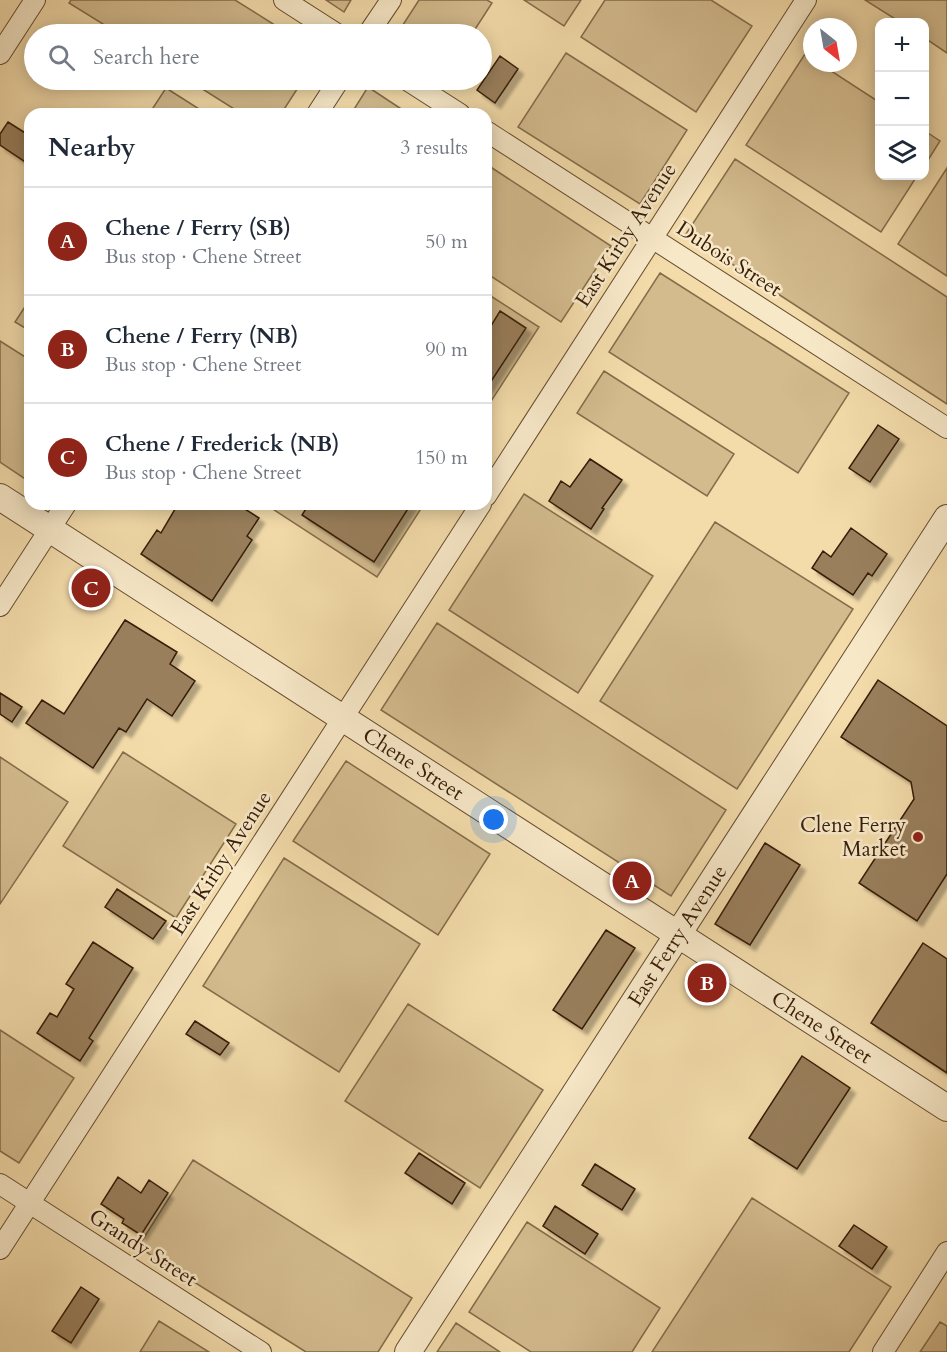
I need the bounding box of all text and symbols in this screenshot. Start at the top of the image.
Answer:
north arrow [803,18,857,72]
map controls [875,18,929,180]
button: + [875,18,929,72]
search box [24,24,492,90]
icon: search [45,41,78,74]
text: Search here [93,42,200,72]
button: − [875,72,929,126]
button: layers [875,126,929,180]
text: Nearby [48,130,136,165]
text: 3 results [400,134,468,161]
street label: East Kirby Avenue [568,157,684,313]
text: Chene / Ferry (SB) [105,213,291,243]
street label: Dubois Street [671,214,788,304]
text: A [60,228,75,255]
text: 50 m [425,228,468,255]
text: Bus stop · Chene Street [105,243,301,270]
text: Chene / Ferry (NB) [105,321,299,351]
text: B [60,336,75,363]
text: 90 m [425,336,468,363]
text: Bus stop · Chene Street [105,351,301,378]
text: Chene / Frederick (NB) [105,429,340,459]
text: C [60,444,75,471]
text: 150 m [415,444,468,471]
text: Bus stop · Chene Street [105,459,301,486]
pin: C [72,566,110,610]
street label: Chene Street [357,720,470,807]
street label: East Kirby Avenue [163,785,279,941]
your location [479,805,508,834]
place label: Clene Ferry Market [800,811,906,864]
marker: Clene Ferry Market [911,830,925,844]
pin: A [612,858,652,904]
street label: East Ferry Avenue [623,860,733,1010]
pin: B [688,960,726,1006]
street label: Chene Street [766,984,878,1071]
street label: Grandy Street [83,1202,203,1294]

